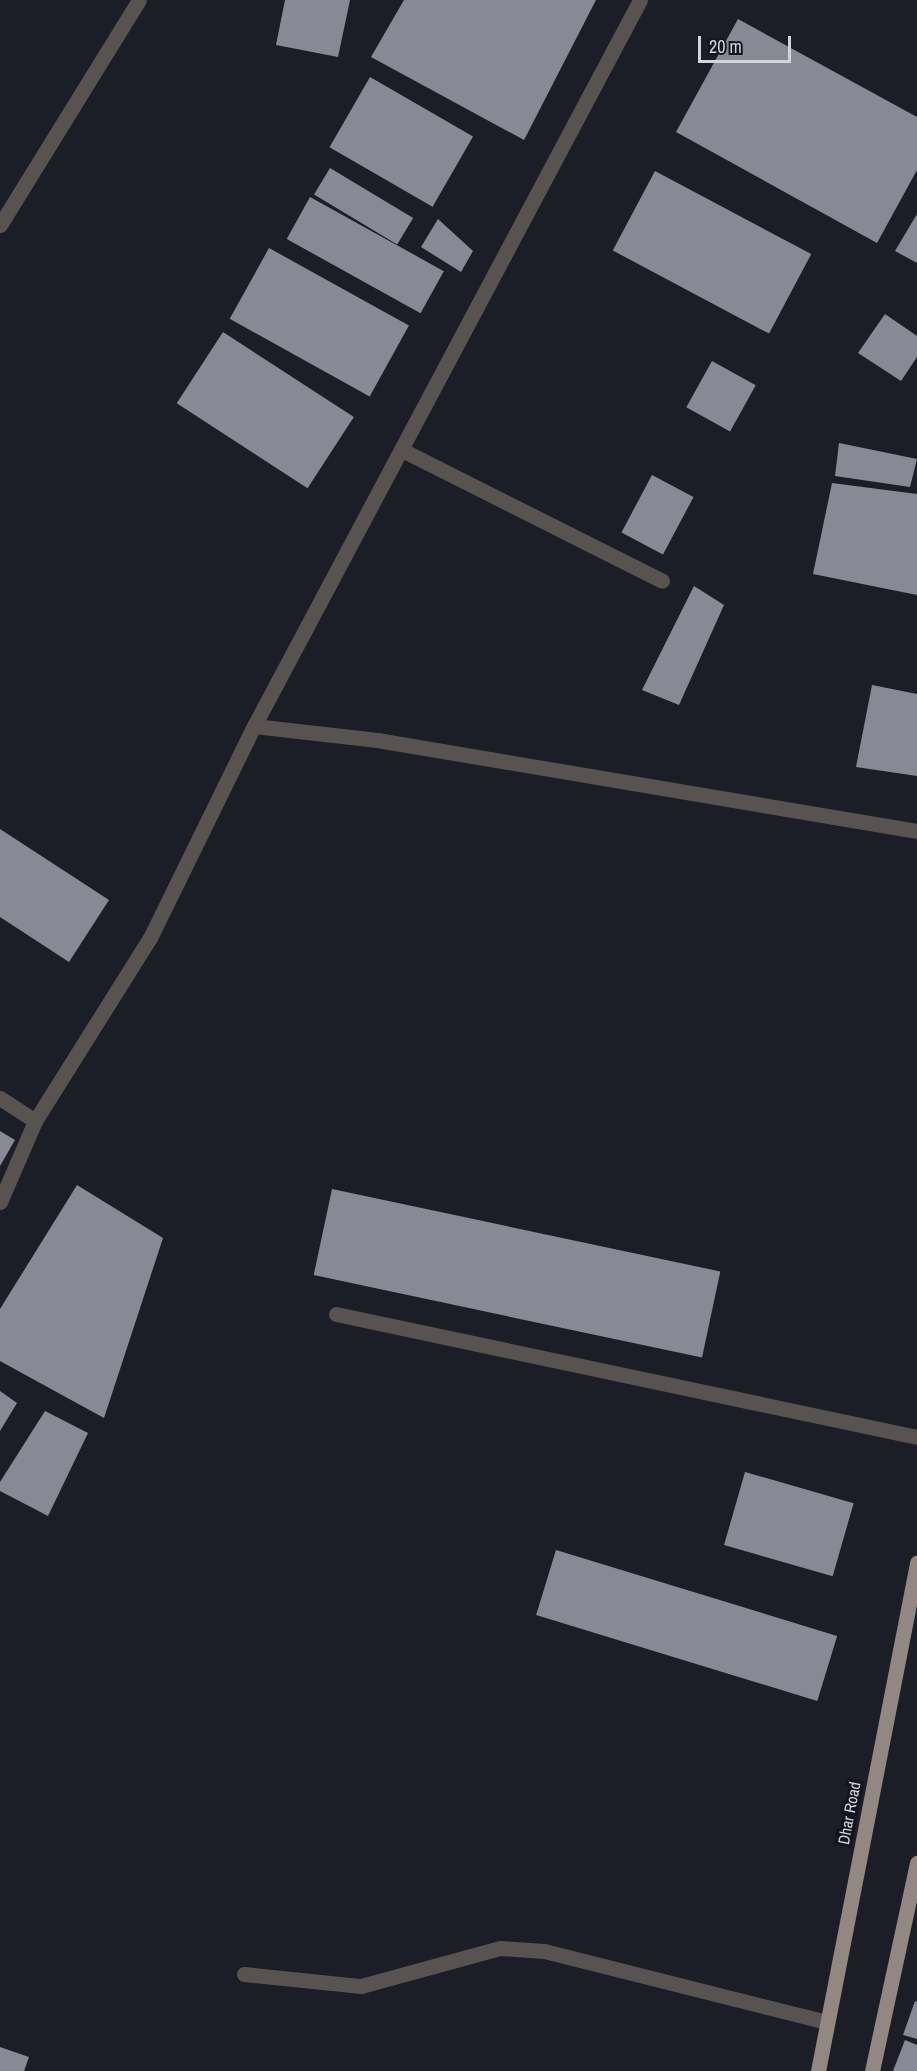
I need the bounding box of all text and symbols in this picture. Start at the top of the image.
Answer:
scale bar [701,24,794,62]
text: 20 m [709,34,742,59]
street label: Dhar Road [834,1780,864,1846]

